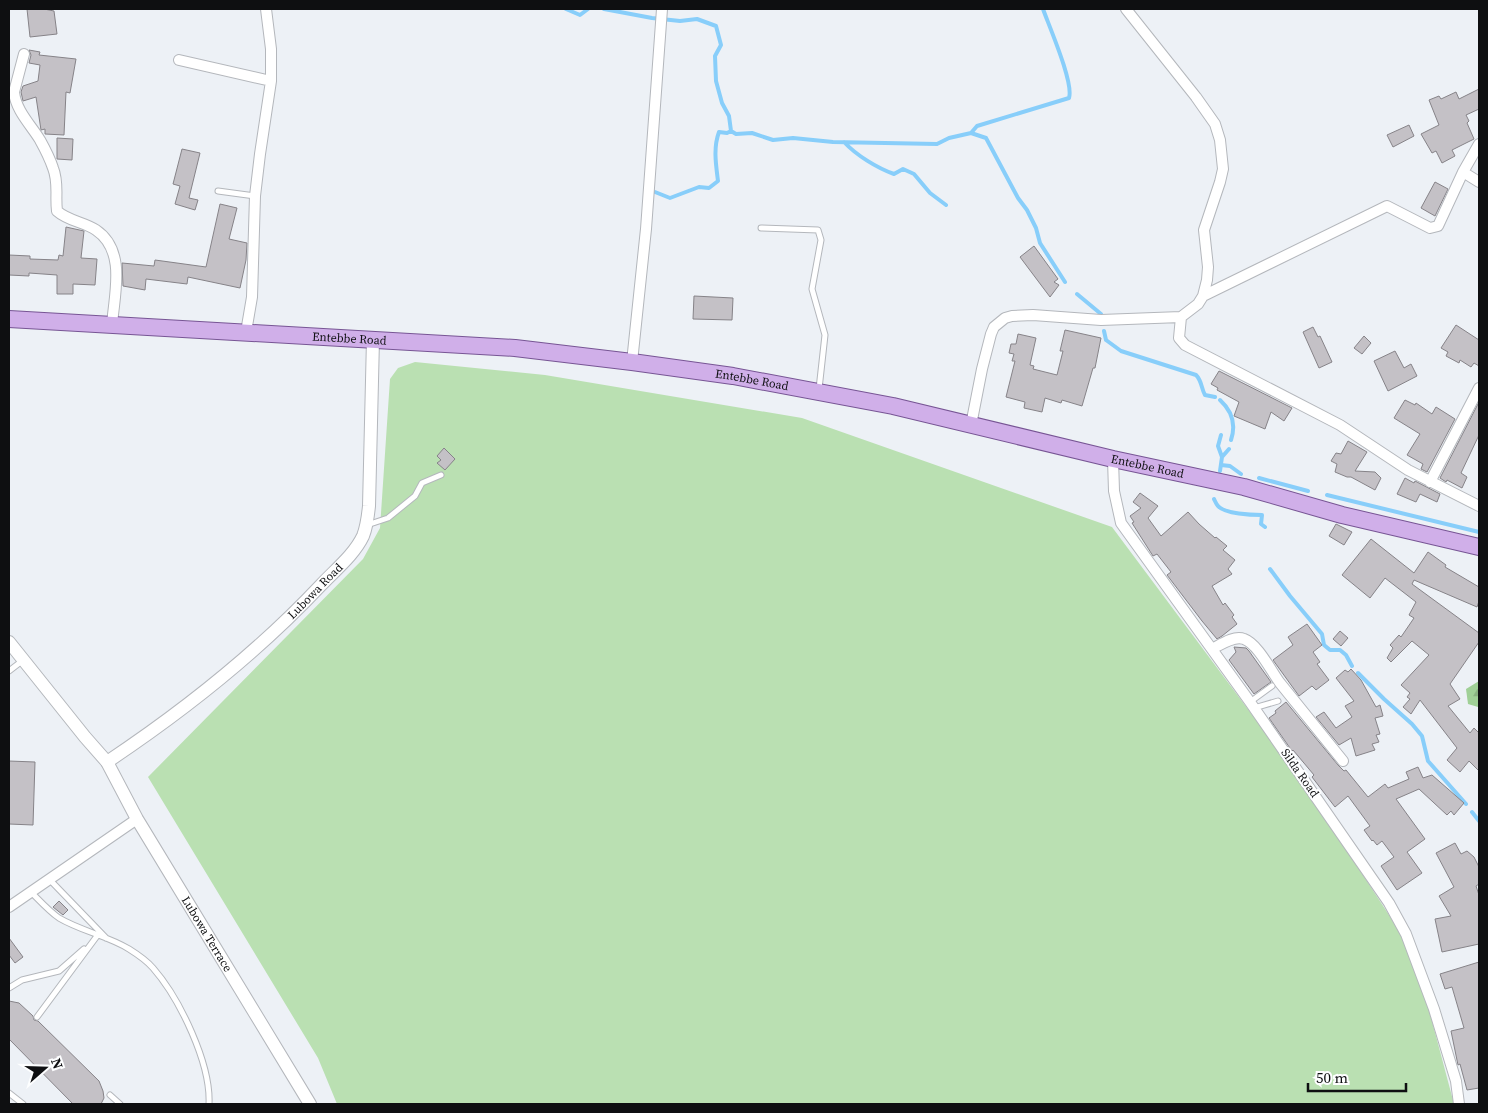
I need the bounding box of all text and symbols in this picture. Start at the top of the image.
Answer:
street label: Entebbe Road [312,328,387,349]
street label: Entebbe Road [714,366,790,394]
street label: Entebbe Road [1110,451,1186,482]
street label: Lubowa Road [284,559,347,622]
street label: Silda Road [1277,745,1323,801]
street label: Lubowa Terrace [178,893,236,975]
north arrow [20,1043,70,1093]
text: N [46,1055,68,1072]
scale bar [1308,1060,1406,1092]
text: 50 m [1316,1067,1348,1088]

